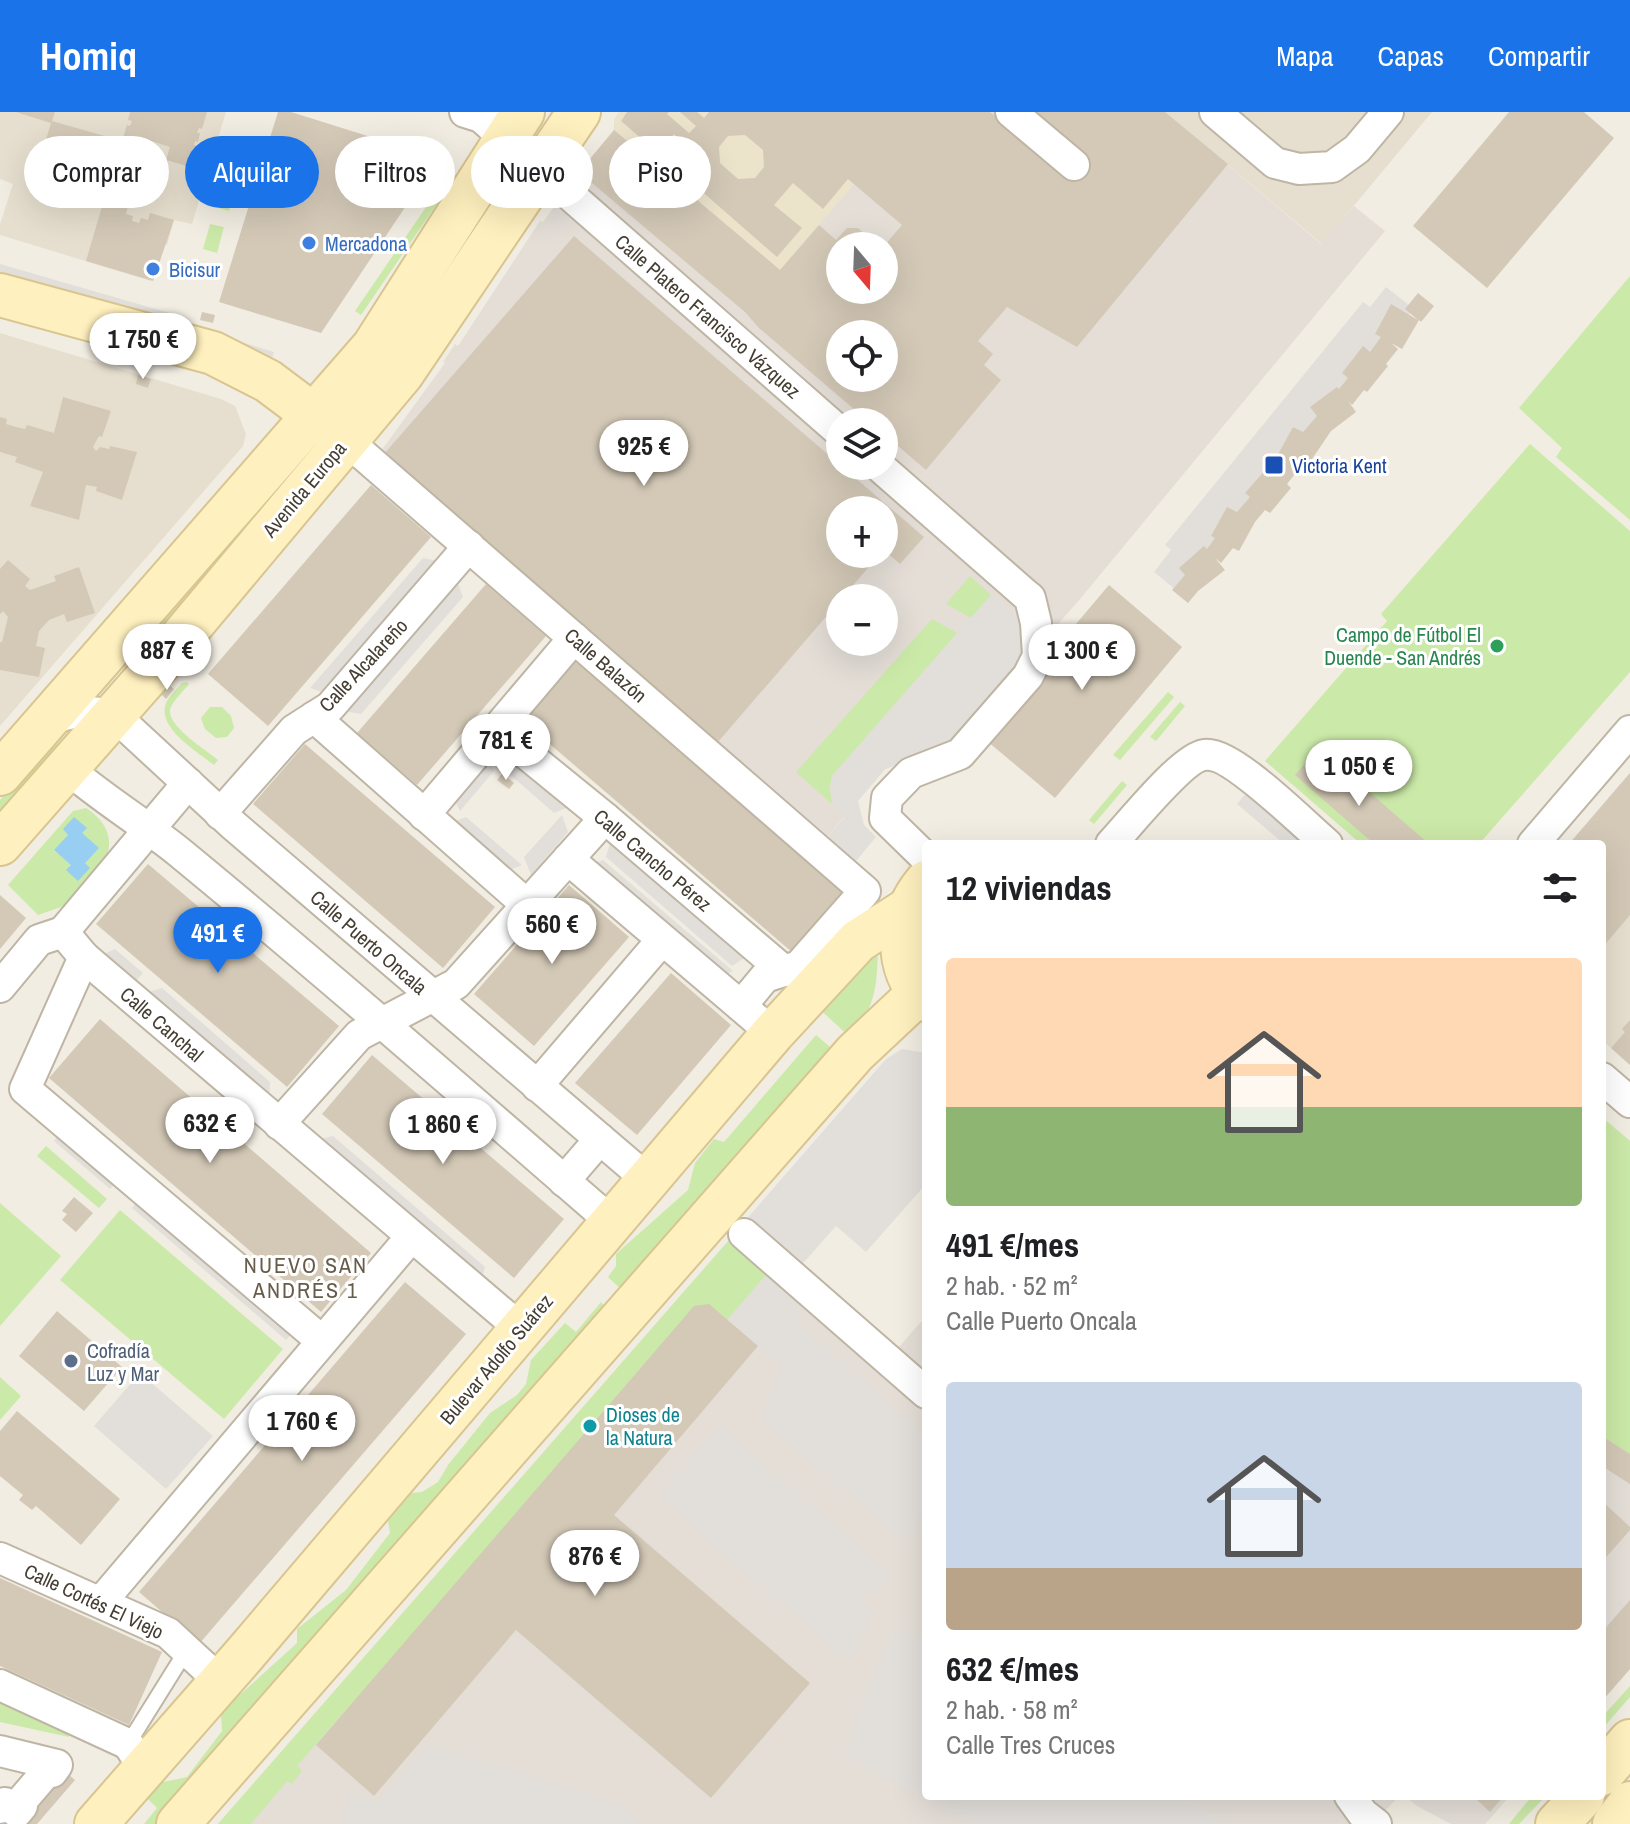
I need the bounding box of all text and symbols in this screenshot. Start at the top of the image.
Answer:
text: Homiq [40,31,137,82]
text: Mapa [1276,37,1334,75]
text: Capas [1378,37,1444,75]
text: Compartir [1488,37,1590,75]
chip: Comprar [24,136,169,208]
chip: Alquilar [185,136,319,208]
chip: Filtros [335,136,455,208]
chip: Nuevo [471,136,593,208]
chip: Piso [609,136,711,208]
street label: Calle Platero Francisco Vázquez [609,228,807,404]
place label: Mercadona [325,230,407,257]
north arrow [826,232,898,304]
map controls [826,232,898,656]
marker: Mercadona [300,234,318,252]
place label: Bicisur [169,256,221,283]
marker: Bicisur [144,260,162,278]
pin: 1 750 € [69,313,217,381]
button: locate [826,320,898,392]
text: 1 750 € [107,321,179,356]
button: layers [826,408,898,480]
pin: 925 € [588,420,700,488]
text: 925 € [617,428,671,463]
street label: Avenida Europa [255,435,352,543]
place label: Victoria Kent [1292,452,1387,479]
marker: Victoria Kent [1263,454,1285,476]
button: + [826,496,898,568]
button: − [826,584,898,656]
street label: Calle Alcalareño [313,612,413,718]
place label: Campo de Fútbol El Duende - San Andrés [1324,621,1481,671]
street label: Calle Balazón [559,622,653,708]
pin: 887 € [111,624,223,692]
pin: 1 300 € [1008,624,1156,692]
text: 887 € [140,632,194,667]
text: 1 300 € [1046,632,1118,667]
marker: Campo de Fútbol El Duende - San Andrés [1488,637,1506,655]
pin: 781 € [450,714,562,782]
text: 781 € [479,722,533,757]
pin: 1 050 € [1285,740,1433,808]
text: 1 050 € [1323,748,1395,783]
street label: Calle Cancho Pérez [588,803,718,917]
text: 12 viviendas [946,865,1112,911]
icon: filters [1538,866,1582,910]
street label: Calle Puerto Oncala [305,884,433,1000]
pin: 560 € [496,898,608,966]
text: 560 € [525,906,579,941]
pin: 491 € [162,907,274,975]
text: 491 € [191,915,245,950]
street label: Calle Canchal [115,980,209,1068]
icon: home [1192,1010,1336,1154]
pin: 632 € [154,1097,266,1165]
pin: 1 860 € [369,1098,517,1166]
text: 632 € [183,1105,237,1140]
text: 1 860 € [407,1106,479,1141]
text: 491 €/mes [946,1222,1079,1268]
district label: NUEVO SAN ANDRÉS 1 [244,1250,368,1305]
text: 2 hab. · 52 m² [946,1268,1078,1303]
street label: Bulevar Adolfo Suárez [434,1288,558,1430]
text: Calle Puerto Oncala [946,1303,1137,1338]
place label: Cofradía Luz y Mar [87,1337,160,1387]
marker: Cofradía Luz y Mar [62,1352,80,1370]
pin: 1 760 € [228,1395,376,1463]
place label: Dioses de la Natura [606,1401,680,1451]
text: 1 760 € [266,1403,338,1438]
marker: Dioses de la Natura [581,1417,599,1435]
icon: home [1192,1434,1336,1578]
pin: 876 € [539,1530,651,1598]
text: 876 € [568,1538,622,1573]
street label: Calle Cortés El Viejo [20,1557,168,1645]
text: 632 €/mes [946,1646,1079,1692]
text: 2 hab. · 58 m² [946,1692,1078,1727]
text: Calle Tres Cruces [946,1727,1115,1762]

